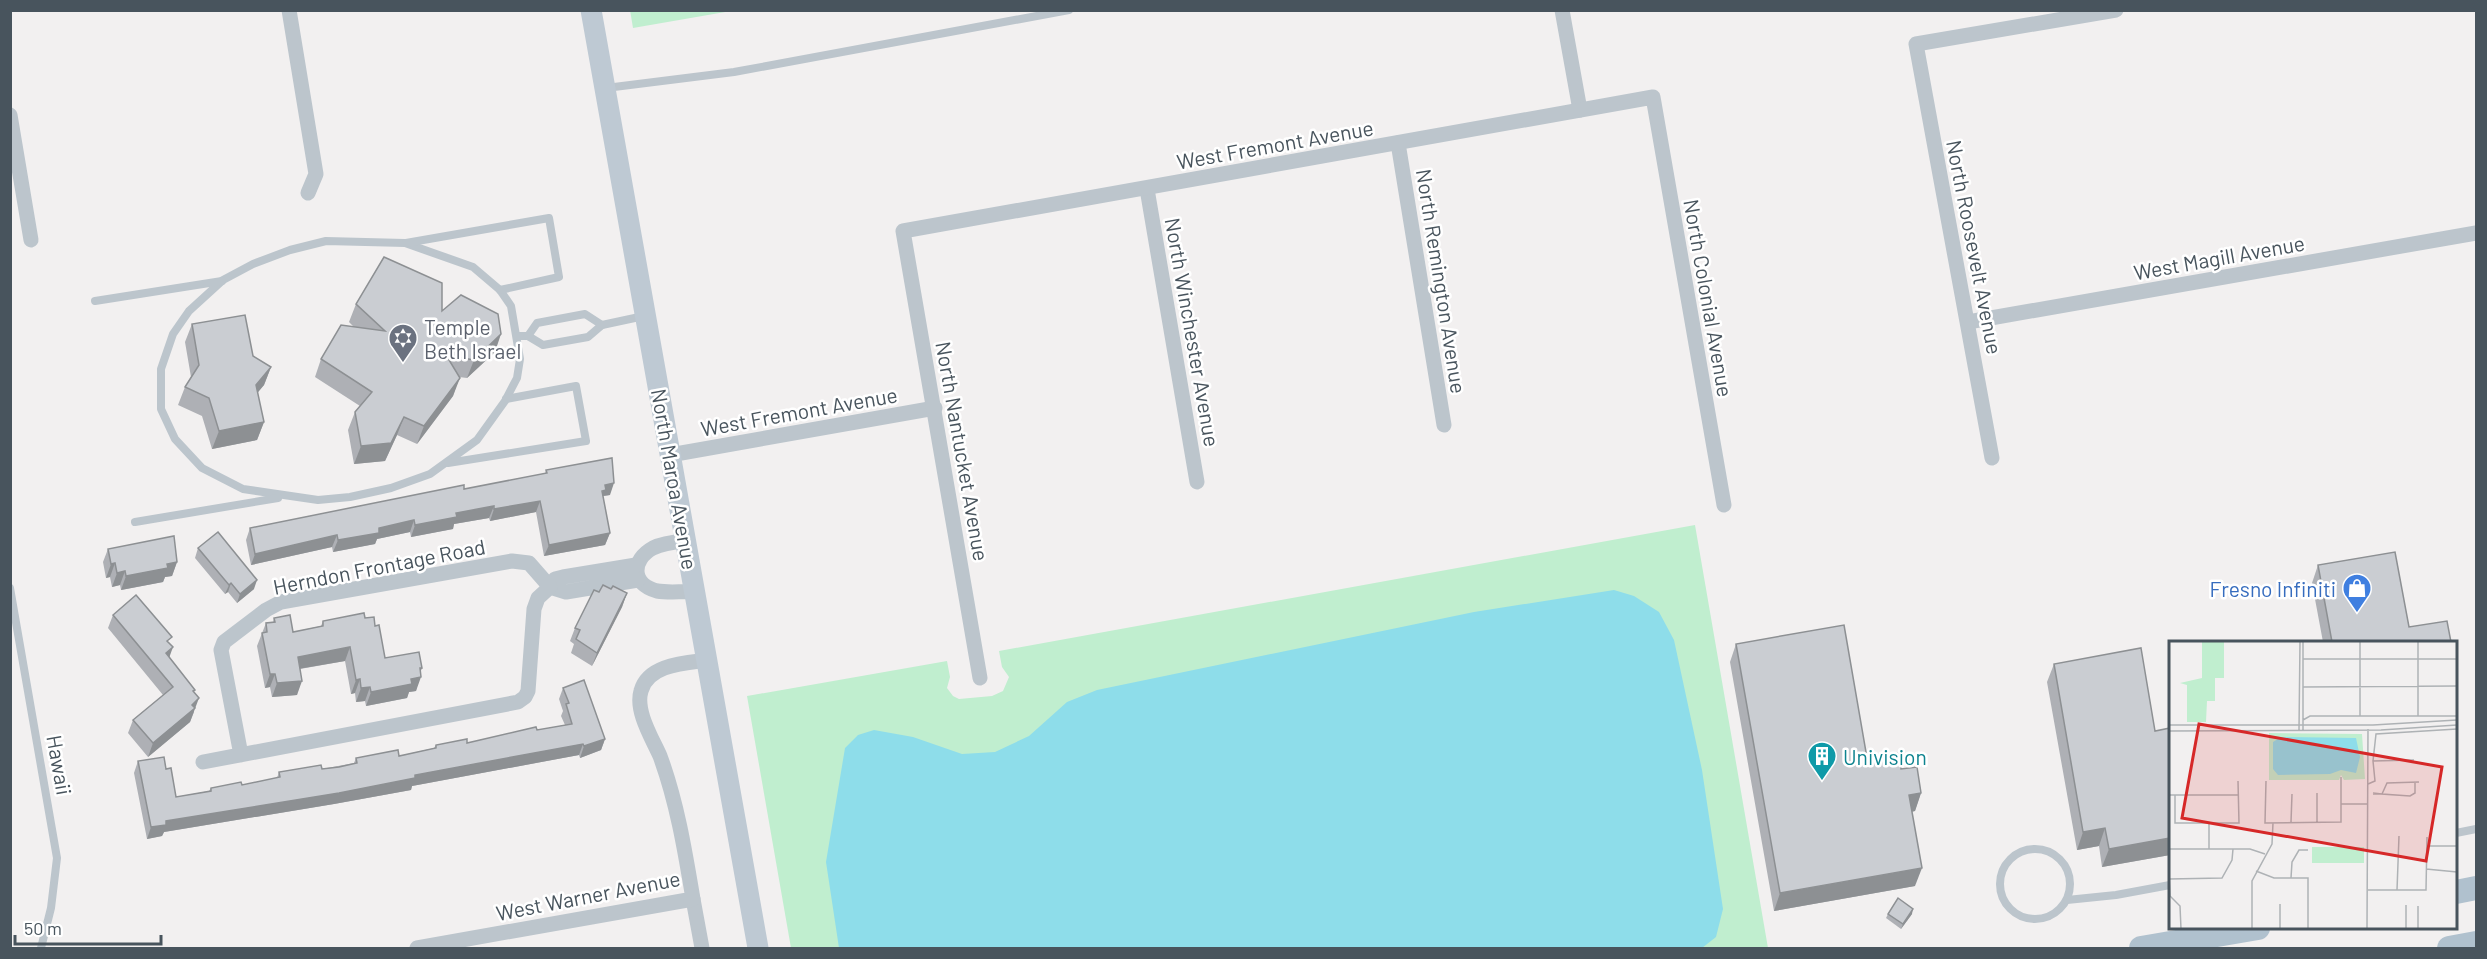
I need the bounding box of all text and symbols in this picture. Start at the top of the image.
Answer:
street label: West Fremont Avenue [1175,114,1375,174]
street label: North Roosevelt Avenue [1942,138,2008,356]
street label: North Remington Avenue [1412,167,1472,395]
street label: North Colonial Avenue [1679,197,1739,399]
street label: North Winchester Avenue [1161,216,1225,448]
street label: West Magill Avenue [2132,230,2306,284]
place label: Temple Beth Israel [424,314,521,363]
synagogue icon: Temple Beth Israel [387,322,419,364]
street label: North Nantucket Avenue [931,339,995,563]
street label: West Fremont Avenue [699,381,899,441]
street label: North Maroa Avenue [647,387,703,571]
street label: Herndon Frontage Road [271,533,487,599]
shop icon: Fresno Infiniti [2341,572,2373,614]
place label: Fresno Infiniti [2210,576,2336,601]
inset map [2169,641,2457,929]
street label: Hawaii [42,733,78,797]
building icon: Univision [1806,740,1838,782]
place label: Univision [1843,744,1927,769]
street label: West Warner Avenue [494,865,682,925]
scale bar [15,908,160,946]
text: 50 m [24,917,62,939]

